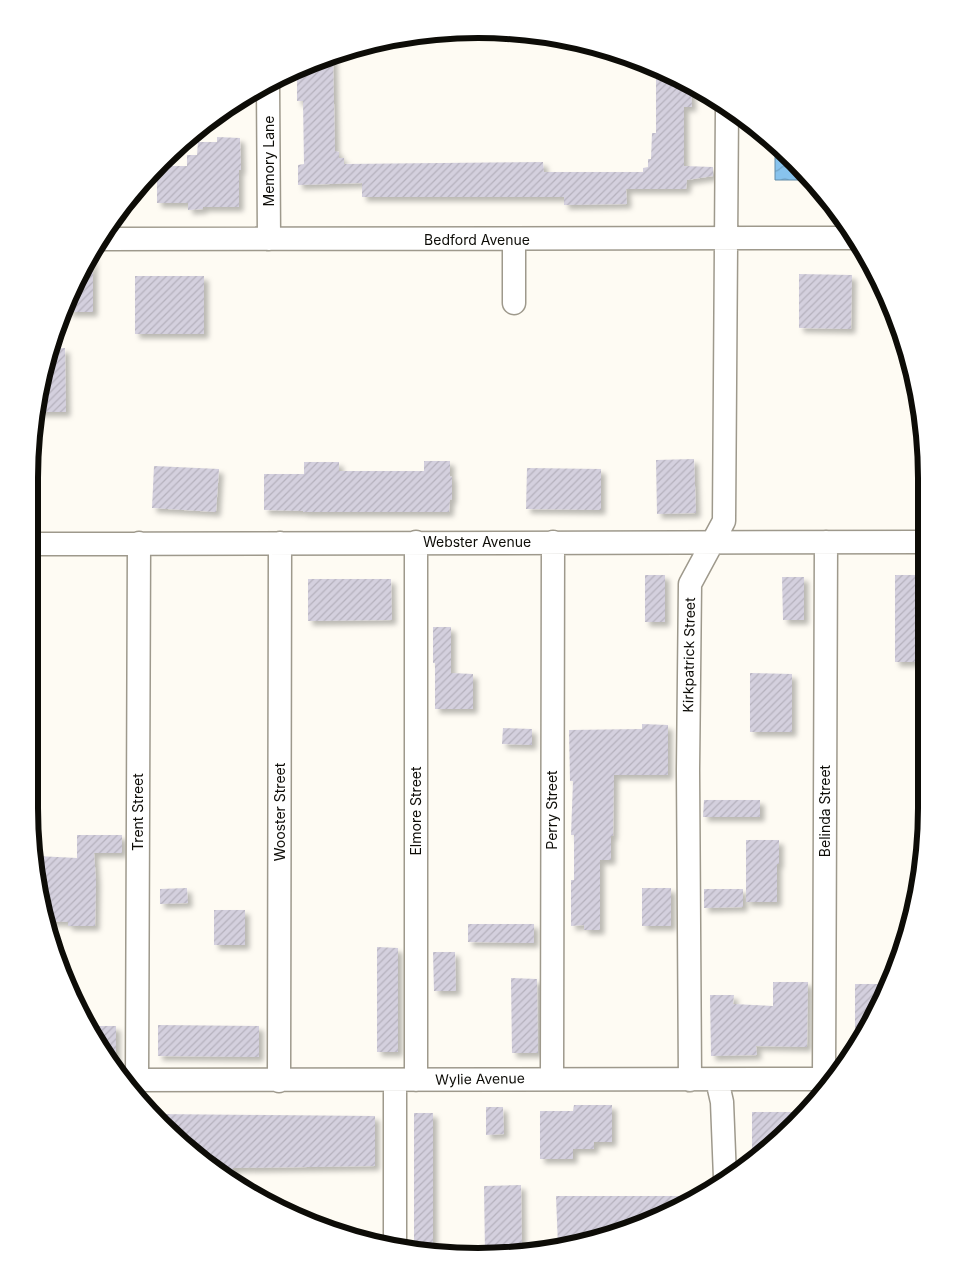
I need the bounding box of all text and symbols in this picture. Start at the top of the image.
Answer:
street label: Memory Lane [260,116,277,206]
street label: Bedford Avenue [424,231,530,248]
street label: Webster Avenue [423,533,531,550]
street label: Kirkpatrick Street [679,597,698,713]
street label: Wooster Street [271,762,288,861]
street label: Belinda Street [816,764,833,857]
street label: Elmore Street [407,766,424,856]
street label: Perry Street [543,770,560,850]
street label: Trent Street [129,773,146,851]
street label: Wylie Avenue [435,1069,525,1088]

